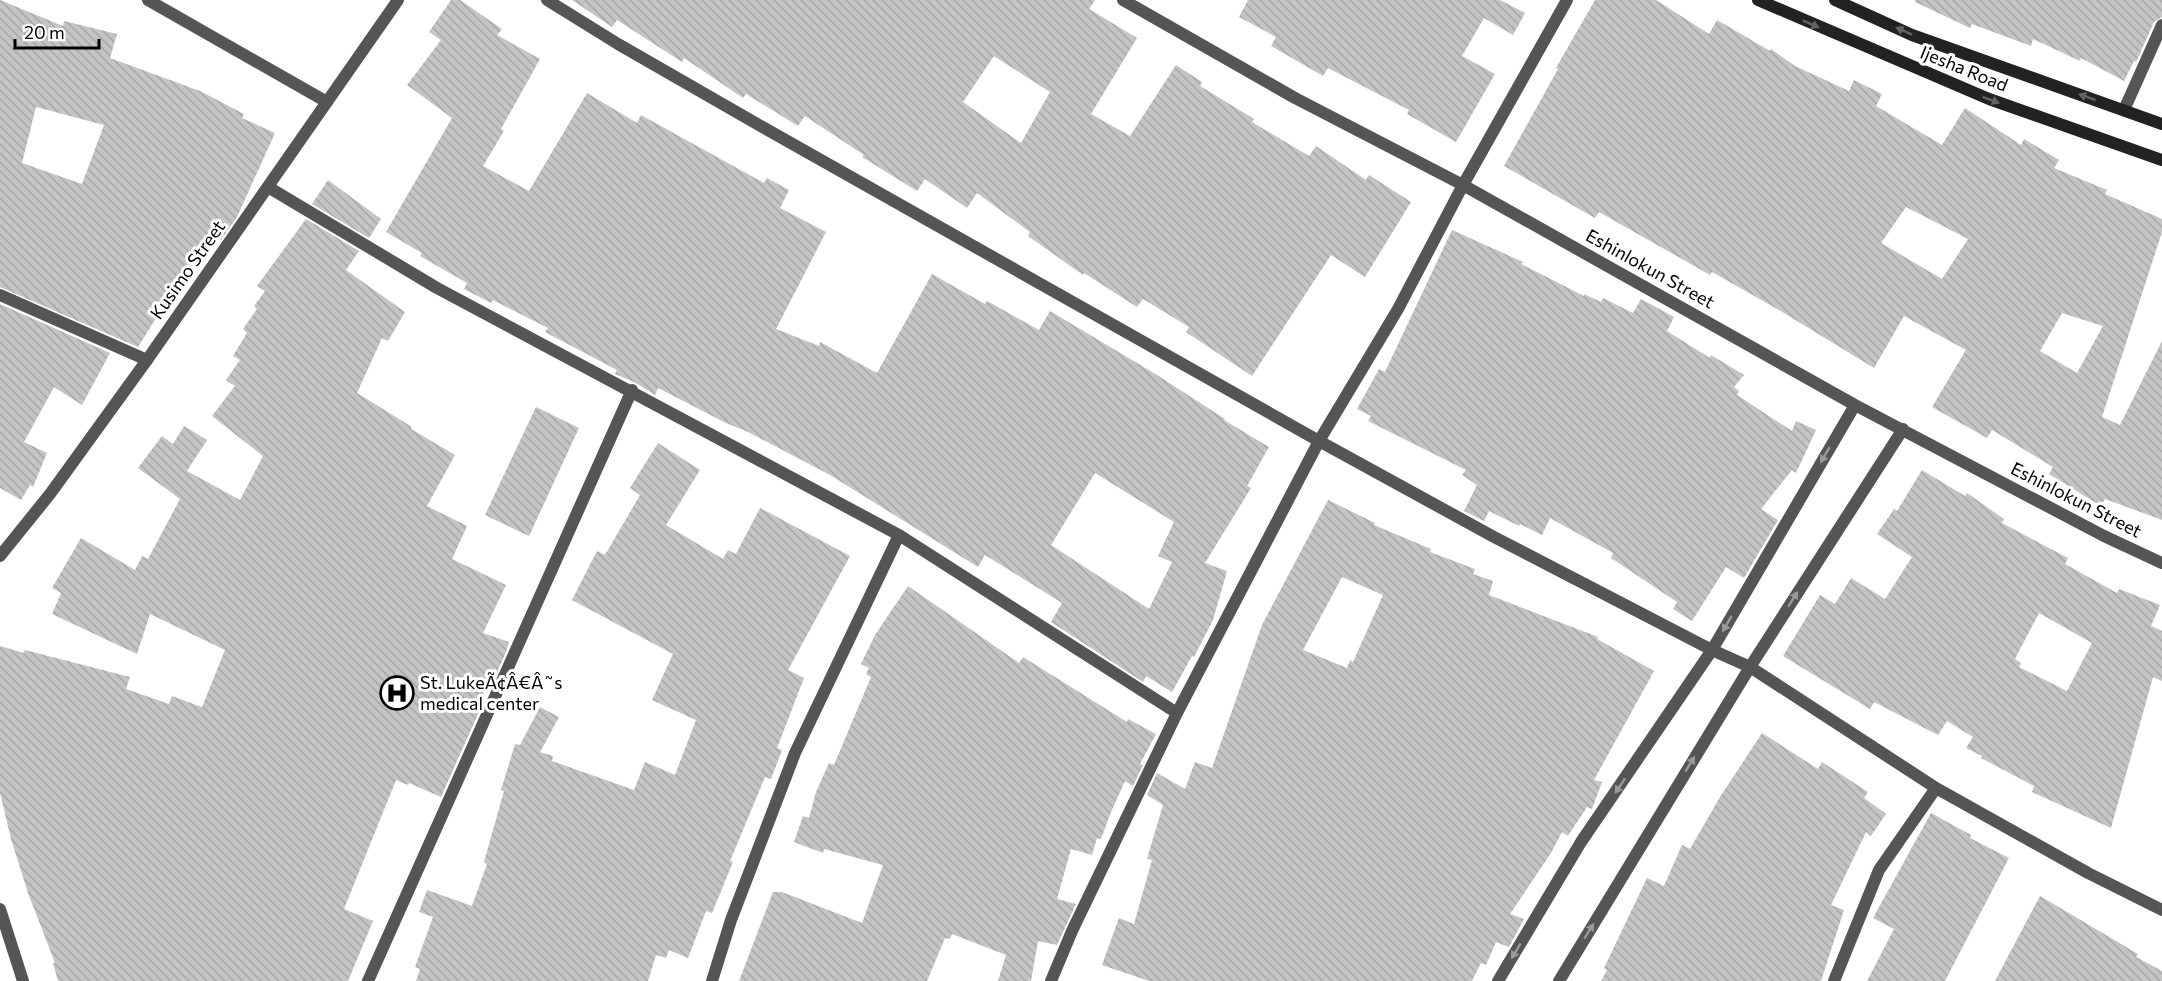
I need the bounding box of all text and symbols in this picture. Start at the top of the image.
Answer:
scale bar [15,12,99,50]
one-way arrow [1803,20,1820,29]
text: 20 m [24,21,65,43]
one-way arrow [1894,26,1912,36]
street label: Ijesha Road [1917,41,2011,96]
one-way arrow [2078,91,2096,101]
one-way arrow [1982,95,2000,105]
street label: Kusimo Street [145,216,229,323]
street label: Eshinlokun Street [1582,224,1719,313]
one-way arrow [1820,447,1831,463]
street label: Eshinlokun Street [2007,457,2146,542]
one-way arrow [1788,591,1799,607]
one-way arrow [1722,616,1733,632]
place label: St. LukeÃ¢Â€Â˜s medical center [420,671,562,714]
hospital icon: St. LukeÃ¢Â€Â˜s medical center [379,675,415,711]
one-way arrow [1685,756,1696,772]
one-way arrow [1614,778,1625,794]
one-way arrow [1584,923,1595,939]
one-way arrow [1510,943,1521,959]

